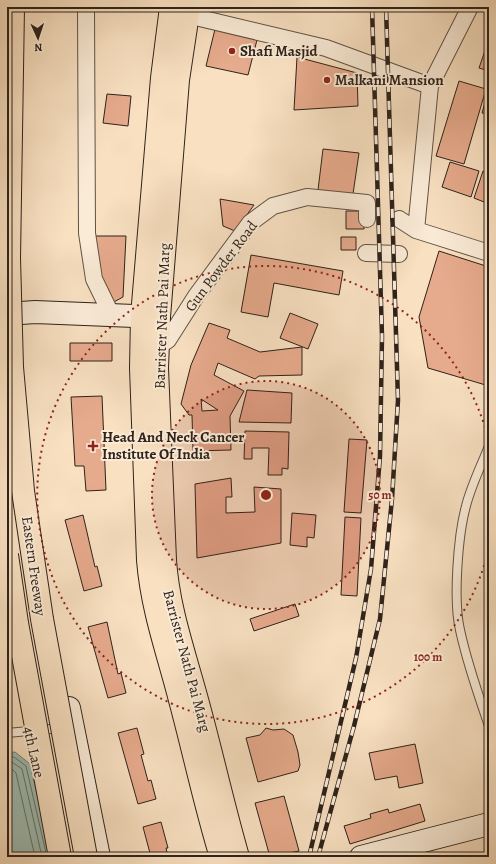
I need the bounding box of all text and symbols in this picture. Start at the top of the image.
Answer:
north arrow [18,18,58,58]
text: N [34,40,43,55]
place label: Shafi Masjid [240,41,319,61]
marker: Shafi Masjid [227,46,237,56]
place label: Malkani Mansion [335,70,444,90]
marker: Malkani Mansion [322,75,332,85]
street label: Gun Powder Road [180,216,262,316]
street label: Barrister Nath Pai Marg [149,242,175,390]
place label: Head And Neck Cancer Institute Of India [102,427,244,464]
marker: Head And Neck Cancer Institute Of India [87,440,99,452]
text: 50 m [368,487,392,503]
centre of rings [259,488,273,502]
street label: Eastern Freeway [17,515,51,617]
street label: Barrister Nath Pai Marg [158,588,216,735]
text: 100 m [414,649,442,665]
street label: 4th Lane [18,724,50,780]

